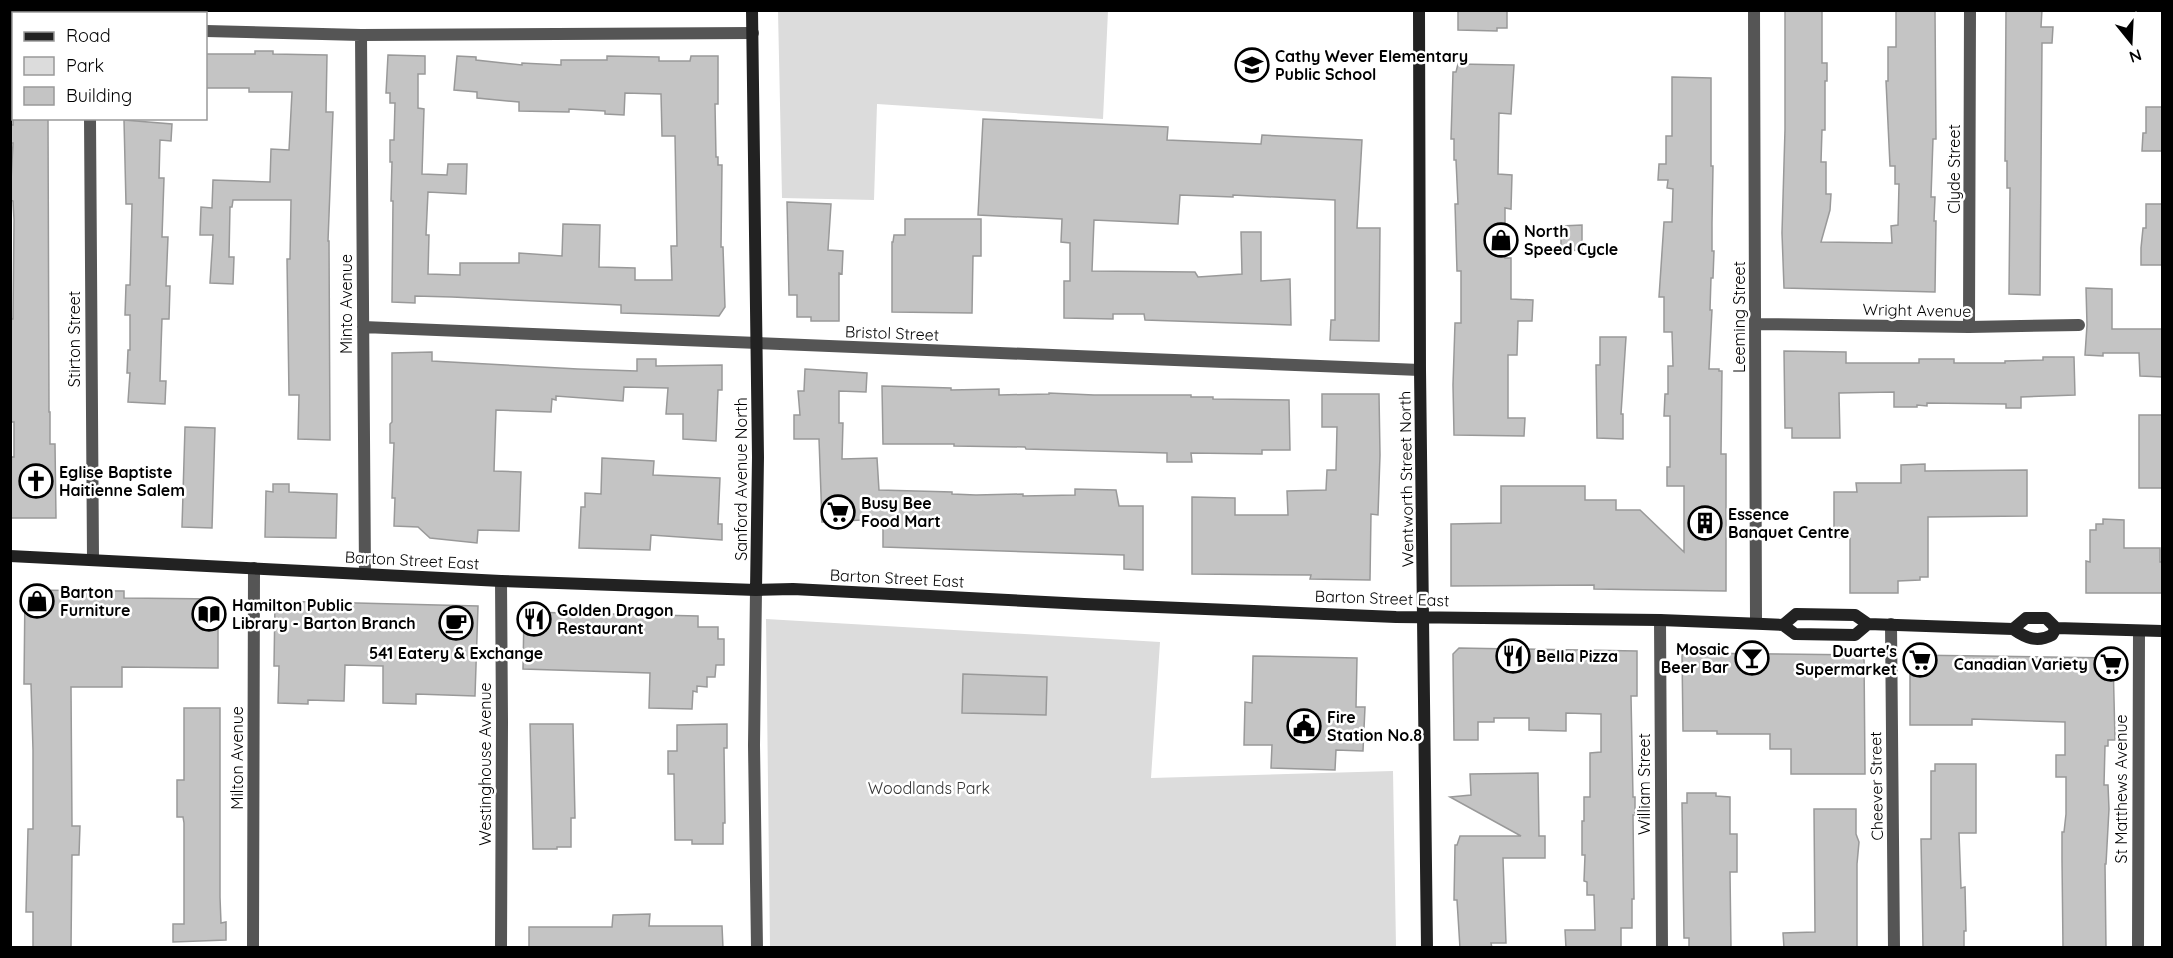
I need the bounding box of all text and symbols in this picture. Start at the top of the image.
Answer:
legend [12,12,207,120]
north arrow [2101,12,2161,72]
text: Road [66,24,111,47]
text: N [2127,45,2144,68]
place label: Cathy Wever Elementary Public School [1275,46,1468,84]
school or university icon: Cathy Wever Elementary Public School [1234,47,1270,83]
text: Park [66,54,104,77]
text: Building [66,84,132,107]
street label: Clyde Street [1944,124,1964,214]
place label: North Speed Cycle [1524,221,1618,259]
shop icon: North Speed Cycle [1483,222,1519,258]
street label: Minto Avenue [336,254,356,354]
street label: Leeming Street [1729,261,1749,373]
street label: Stirton Street [64,291,84,387]
street label: Wright Avenue [1863,299,1971,321]
street label: Bristol Street [845,321,939,345]
street label: Wentworth Street North [1394,391,1418,567]
street label: Sanford Avenue North [731,397,751,561]
place label: Eglise Baptiste Haitienne Salem [59,462,185,500]
church icon: Eglise Baptiste Haitienne Salem [18,463,54,499]
place label: Busy Bee Food Mart [861,493,941,531]
supermarket icon: Busy Bee Food Mart [820,494,856,530]
place label: Essence Banquet Centre [1728,504,1850,542]
building icon: Essence Banquet Centre [1687,505,1723,541]
street label: Barton Street East [344,546,480,574]
street label: Barton Street East [829,564,965,592]
place label: Barton Furniture [60,582,130,620]
shop icon: Barton Furniture [19,583,55,619]
street label: Barton Street East [1314,586,1450,610]
place label: Hamilton Public Library - Barton Branch [232,595,416,633]
library icon: Hamilton Public Library - Barton Branch [191,596,227,632]
place label: Golden Dragon Restaurant [557,600,673,638]
restaurant icon: Golden Dragon Restaurant [516,601,552,637]
cafe icon: 541 Eatery & Exchange [438,605,474,641]
restaurant icon: Bella Pizza [1495,638,1531,674]
place label: Mosaic Beer Bar [1661,639,1729,677]
bar icon: Mosaic Beer Bar [1734,640,1770,676]
place label: Duarte's Supermarket [1795,641,1897,679]
supermarket icon: Duarte's Supermarket [1902,642,1938,678]
place label: 541 Eatery & Exchange [369,643,543,663]
place label: Bella Pizza [1536,646,1618,666]
supermarket icon: Canadian Variety [2093,646,2129,682]
place label: Canadian Variety [1954,654,2088,674]
street label: Westinghouse Avenue [475,682,495,846]
street label: Milton Avenue [227,706,247,810]
place label: Fire Station No.8 [1327,707,1422,745]
public building icon: Fire Station No.8 [1286,708,1322,744]
street label: St Matthews Avenue [2111,714,2131,864]
street label: Cheever Street [1865,731,1887,841]
street label: William Street [1634,733,1654,835]
park label: Woodlands Park [868,778,990,798]

